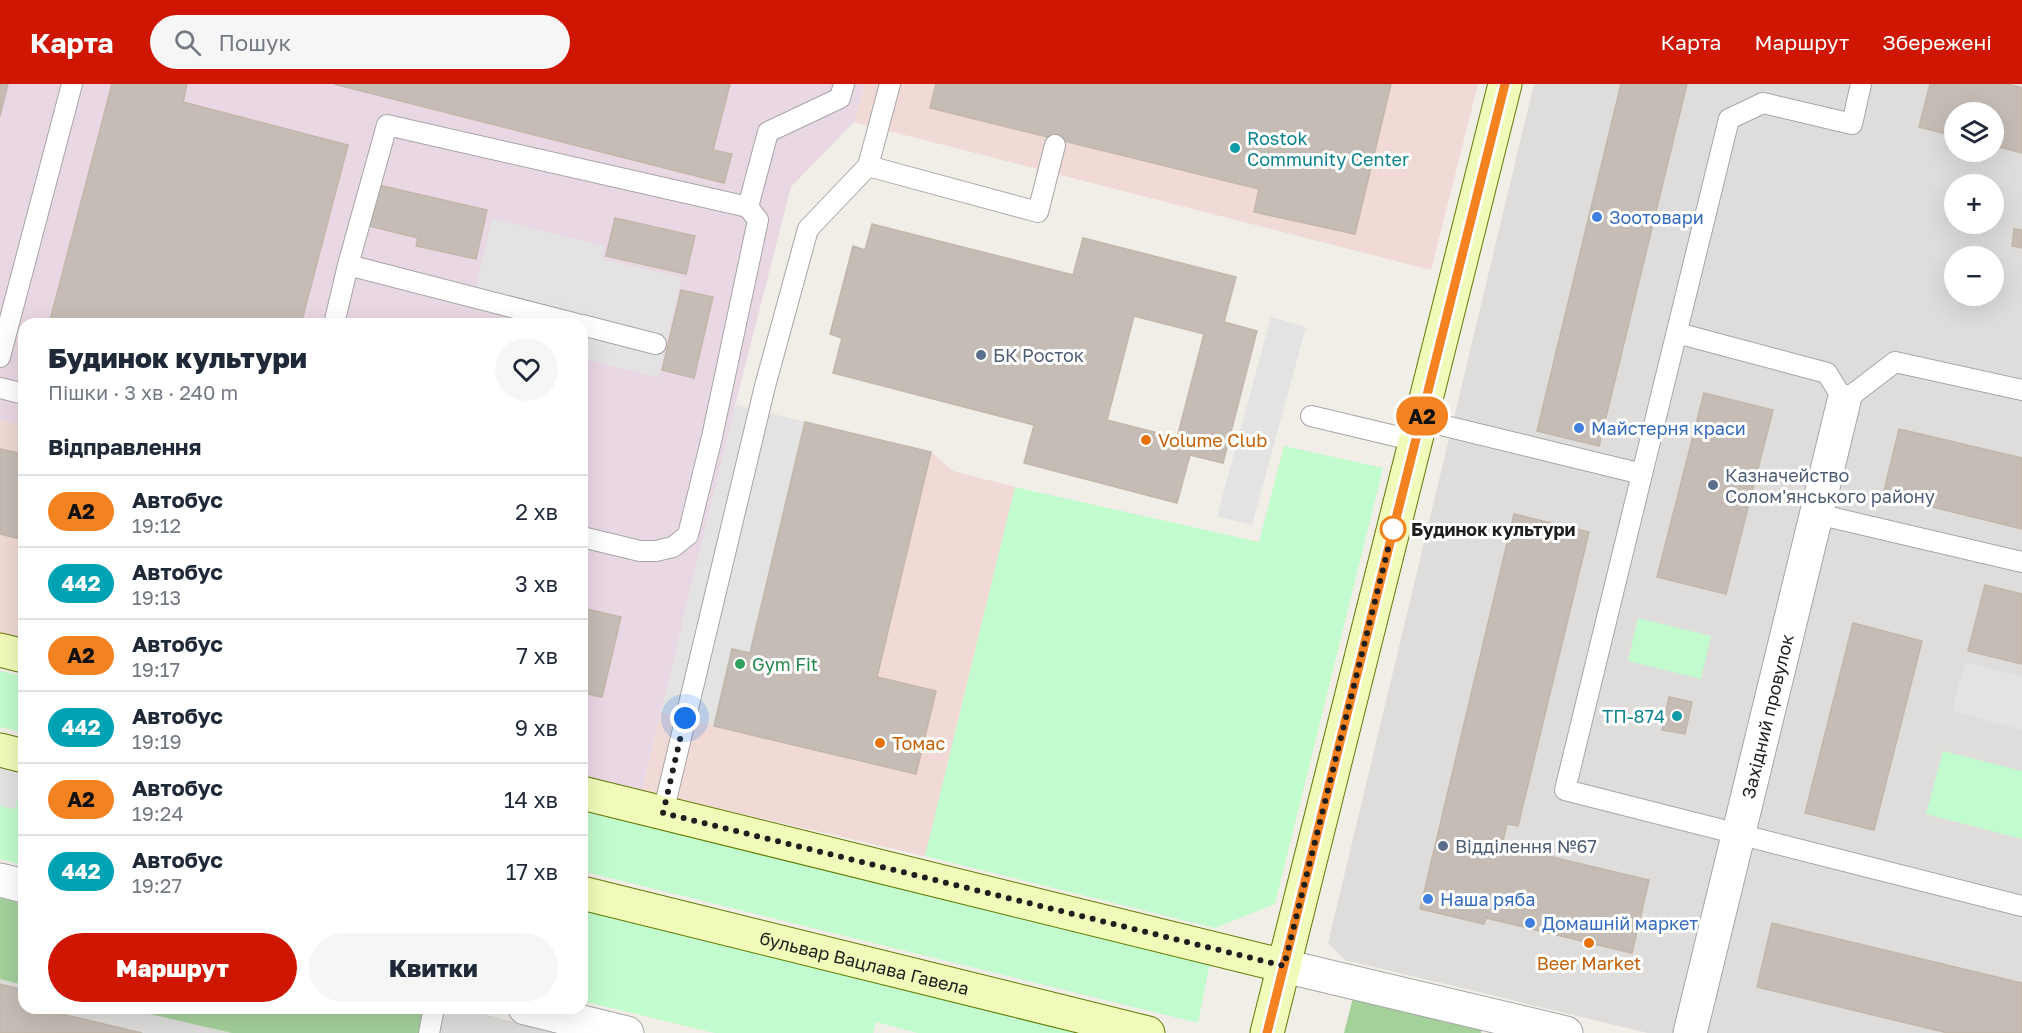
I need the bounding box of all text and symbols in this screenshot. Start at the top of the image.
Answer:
search box [150,15,570,69]
text: Карта [30,26,114,59]
icon: search [171,26,204,59]
text: Пошук [219,29,291,56]
text: Карта [1661,29,1721,55]
text: Маршрут [1754,29,1849,55]
text: Збережені [1882,29,1992,55]
map controls [1944,102,2004,306]
button: layers [1944,102,2004,162]
place label: Rostok Community Center [1247,127,1409,170]
marker: Rostok Community Center [1228,141,1242,155]
button: + [1944,174,2004,234]
place label: Зоотовари [1609,206,1704,228]
marker: Зоотовари [1590,210,1604,224]
button: − [1944,246,2004,306]
button: heart [495,338,558,401]
text: Будинок культури [48,341,307,374]
place label: БК Росток [993,344,1084,366]
marker: БК Росток [974,348,988,362]
text: Пішки · 3 хв · 240 m [48,380,238,404]
line badge: А2 [1395,396,1449,436]
text: А2 [1408,403,1436,429]
place label: Майстерня краси [1591,417,1746,439]
marker: Майстерня краси [1572,421,1586,435]
place label: Volume Club [1158,429,1267,451]
text: Відправлення [48,433,201,460]
marker: Volume Club [1139,433,1153,447]
place label: Казначейство Солом'янського району [1725,464,1935,507]
marker: Казначейство Солом'янського району [1706,478,1720,492]
text: Автобус [132,486,223,513]
text: А2 [67,498,95,524]
text: 2 хв [515,498,558,525]
text: 19:12 [132,513,181,537]
marker: Будинок культури [1380,516,1406,542]
place label: Будинок культури [1411,518,1576,540]
text: Автобус [132,558,223,585]
text: 442 [61,570,101,596]
text: 3 хв [515,570,558,597]
text: 19:13 [132,585,181,609]
text: Автобус [132,630,223,657]
street label: Західний провулок [1737,632,1798,801]
text: А2 [67,642,95,668]
text: 7 хв [516,642,558,669]
place label: Gym Fit [752,653,818,675]
text: 19:17 [132,657,180,681]
marker: Gym Fit [733,657,747,671]
text: Автобус [132,702,223,729]
your location [670,703,700,733]
place label: ТП-874 [1602,705,1665,727]
marker: ТП-874 [1670,709,1684,723]
text: 442 [61,714,101,740]
text: 9 хв [515,714,558,741]
text: 19:19 [132,729,182,753]
place label: Томас [892,732,945,754]
marker: Томас [873,736,887,750]
text: Автобус [132,774,223,801]
text: А2 [67,786,95,812]
text: 14 хв [504,786,558,813]
text: 19:24 [132,801,184,825]
place label: Відділення №67 [1455,835,1597,857]
marker: Відділення №67 [1436,839,1450,853]
text: Автобус [132,846,223,873]
text: 442 [61,858,101,884]
text: 17 хв [506,858,558,885]
text: 19:27 [132,873,182,897]
place label: Наша ряба [1440,888,1535,910]
marker: Наша ряба [1421,892,1435,906]
place label: Домашній маркет [1542,912,1698,934]
marker: Домашній маркет [1523,916,1537,930]
street label: бульвар Вацлава Гавела [758,926,971,999]
button: Маршрут [48,933,297,1002]
button: Квитки [309,933,558,1002]
marker: Beer Market [1582,936,1596,950]
place label: Beer Market [1537,952,1641,974]

